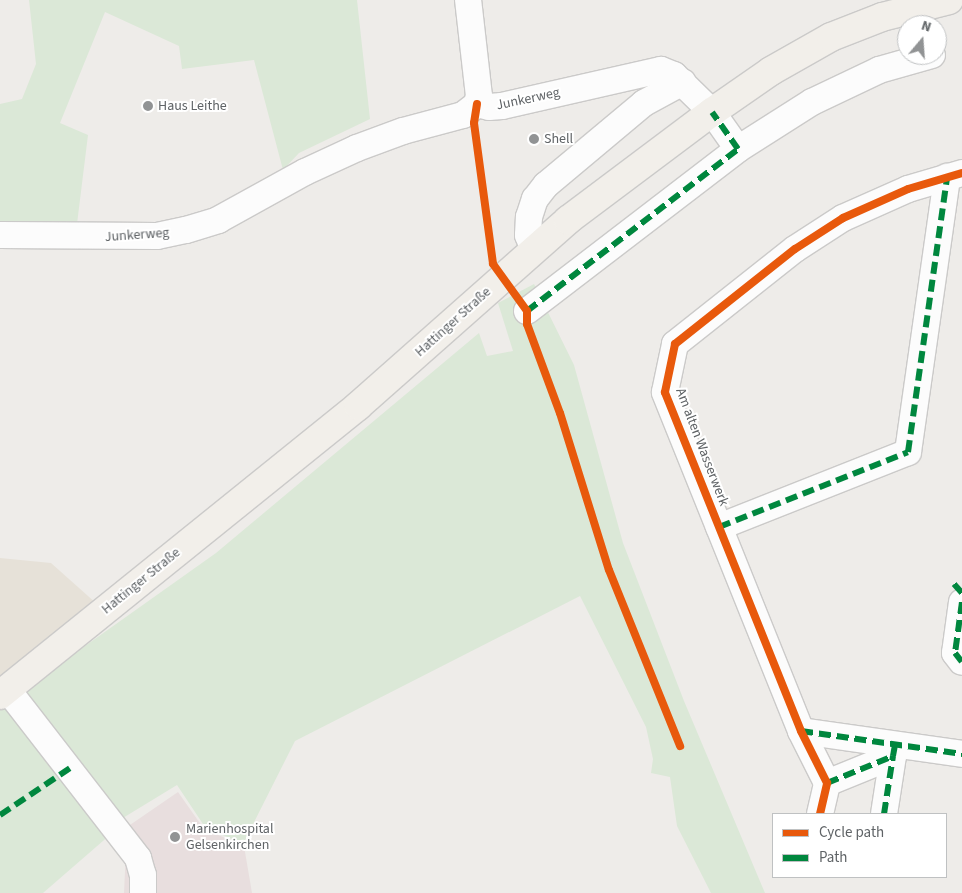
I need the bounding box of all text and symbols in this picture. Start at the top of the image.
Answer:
north arrow [897,15,947,65]
text: N [919,16,934,38]
street label: Junkerweg [495,84,561,114]
place label: Haus Leithe [158,98,227,114]
marker: Haus Leithe [142,100,154,112]
place label: Shell [544,131,573,147]
marker: Shell [528,133,540,145]
street label: Junkerweg [104,224,170,246]
street label: Hattinger Straße [412,284,494,360]
street label: Am alten Wasserwerk [672,386,732,508]
street label: Hattinger Straße [98,544,184,618]
legend [772,813,947,878]
place label: Marienhospital Gelsenkirchen [186,821,273,854]
text: Cycle path [819,822,884,843]
marker: Marienhospital Gelsenkirchen [168,830,182,844]
text: Path [819,847,847,868]

